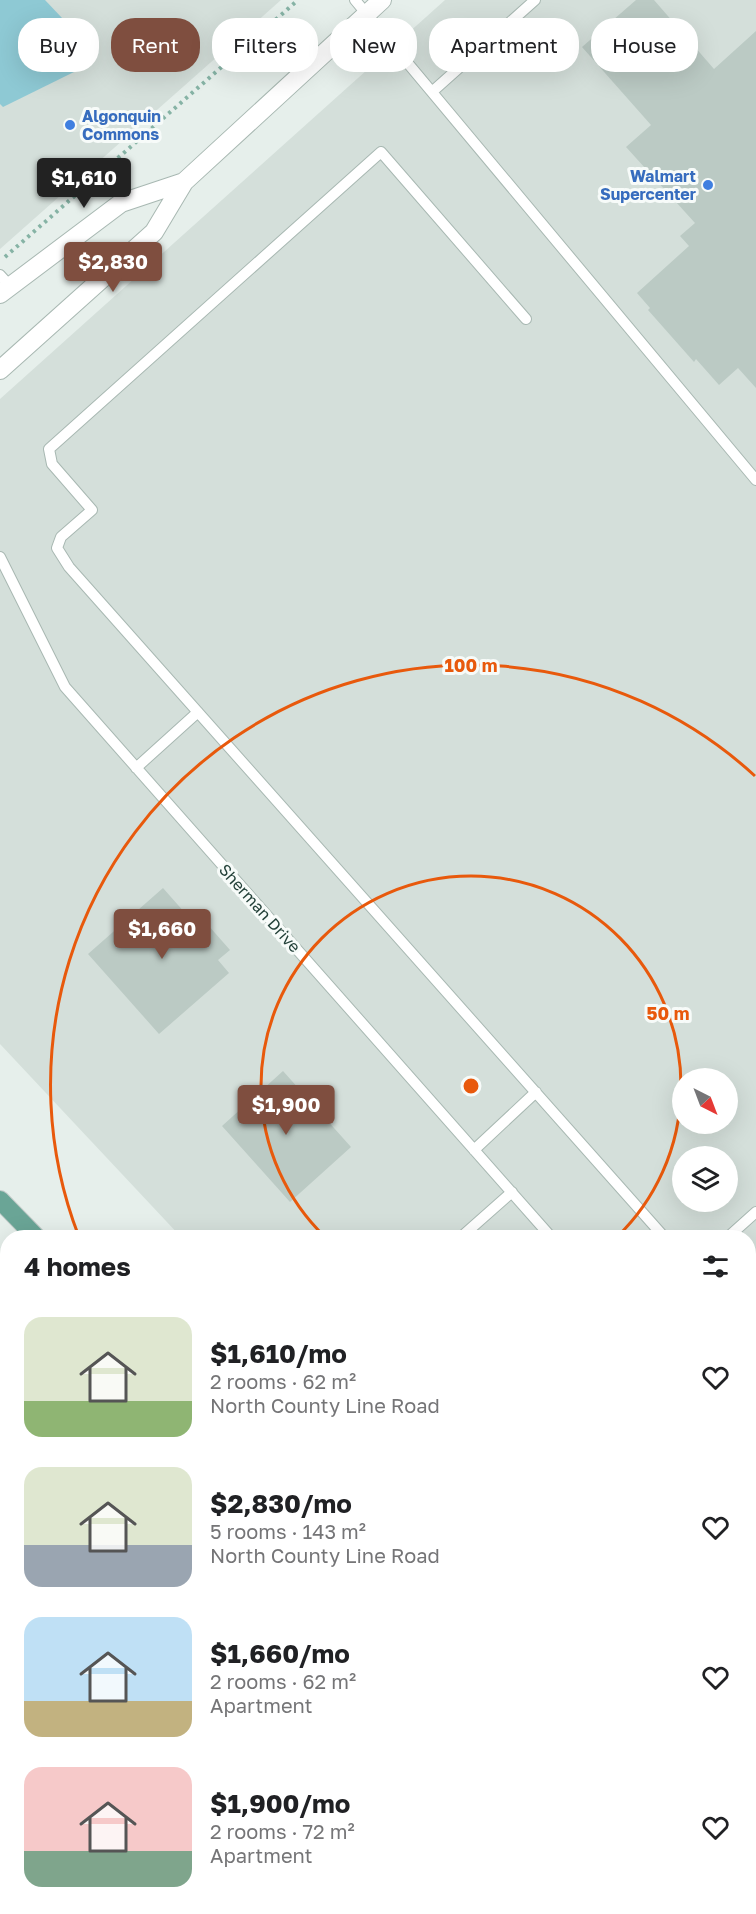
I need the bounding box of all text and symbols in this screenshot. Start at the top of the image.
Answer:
chip: Buy [18,18,99,72]
chip: Rent [111,18,200,72]
chip: Filters [212,18,318,72]
chip: New [330,18,417,72]
chip: Apartment [429,18,579,72]
chip: House [591,18,698,72]
place label: Algonquin Commons [82,106,161,144]
marker: Algonquin Commons [63,118,77,132]
pin: $1,610 [35,158,133,209]
text: $1,610 [51,165,117,189]
place label: Walmart Supercenter [600,166,696,204]
marker: Walmart Supercenter [701,178,715,192]
pin: $2,830 [64,242,162,293]
text: $2,830 [78,249,148,273]
text: 100 m [445,654,497,676]
street label: Sherman Drive [215,860,305,956]
pin: $1,660 [113,909,211,960]
text: $1,660 [128,916,196,940]
text: 50 m [647,1002,689,1024]
north arrow [672,1068,738,1134]
map controls [672,1068,738,1212]
centre of rings [461,1076,481,1096]
pin: $1,900 [237,1085,335,1136]
text: $1,900 [252,1092,320,1116]
button: layers [672,1146,738,1212]
icon: filters [699,1250,732,1283]
text: 4 homes [24,1251,131,1282]
text: $1,610/mo [210,1338,347,1369]
icon: home [72,1341,144,1413]
icon: heart [699,1361,732,1394]
text: 2 rooms · 62 m² [210,1369,356,1393]
text: North County Line Road [210,1393,440,1417]
text: $2,830/mo [210,1488,352,1519]
icon: home [72,1491,144,1563]
icon: heart [699,1511,732,1544]
text: 5 rooms · 143 m² [210,1519,366,1543]
text: North County Line Road [210,1543,440,1567]
text: $1,660/mo [210,1638,350,1669]
icon: home [72,1641,144,1713]
icon: heart [699,1661,732,1694]
text: 2 rooms · 62 m² [210,1669,356,1693]
text: Apartment [210,1693,313,1717]
text: $1,900/mo [210,1788,350,1819]
icon: home [72,1791,144,1863]
icon: heart [699,1811,732,1844]
text: 2 rooms · 72 m² [210,1819,355,1843]
text: Apartment [210,1843,313,1867]

